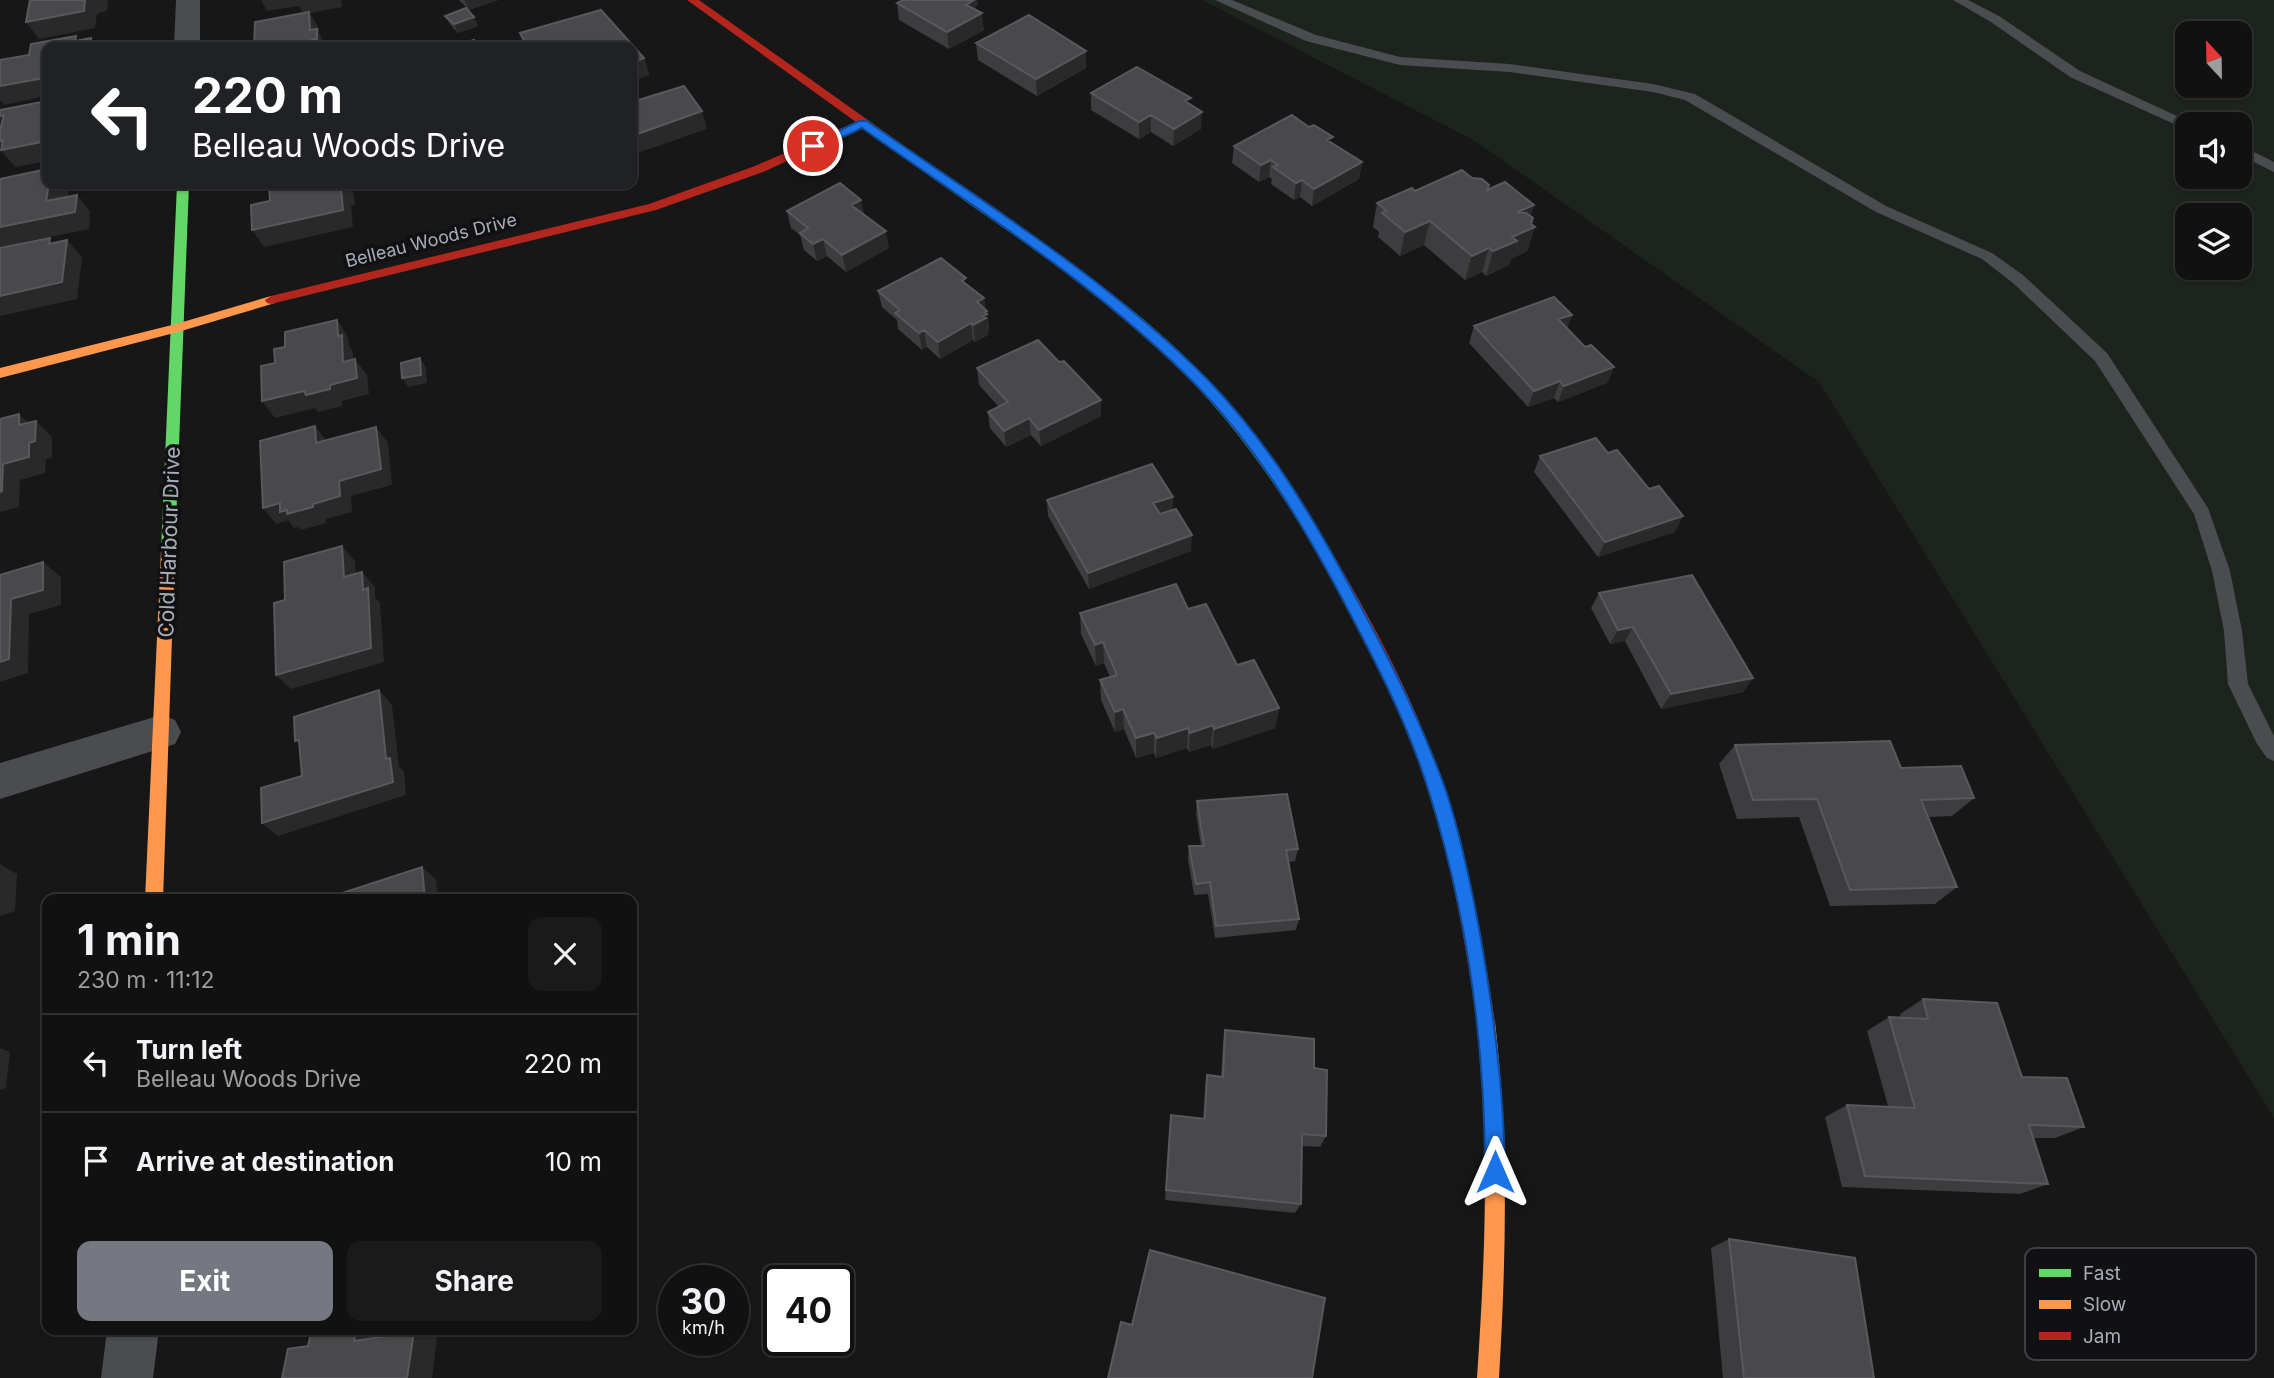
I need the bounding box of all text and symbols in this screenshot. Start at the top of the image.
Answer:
north arrow [2175,21,2252,98]
map controls [2175,21,2252,280]
text: 220 m [192,66,343,125]
icon: left [77,70,168,161]
button: sound [2175,112,2252,189]
pin [783,116,843,176]
text: Belleau Woods Drive [192,126,505,165]
icon: arrive [794,127,832,165]
button: layers [2175,203,2252,280]
street label: Belleau Woods Drive [343,209,519,271]
street label: Cold Harbour Drive [153,446,185,638]
text: 1 min [77,914,181,965]
button: close [528,917,602,991]
text: 230 m · 11:12 [77,966,215,994]
text: Turn left [136,1034,242,1065]
icon: left [77,1044,115,1082]
text: 220 m [524,1048,602,1079]
text: Belleau Woods Drive [136,1065,361,1093]
position arrow [1458,1135,1532,1209]
icon: arrive [77,1142,115,1180]
text: Arrive at destination [136,1146,395,1177]
text: 10 m [545,1146,602,1177]
button: Exit [77,1241,333,1321]
button: Share [347,1241,602,1321]
legend [2025,1248,2256,1360]
text: Fast [2083,1262,2121,1285]
speed limit sign: 40 [763,1265,854,1356]
text: 30 [680,1280,727,1322]
text: Slow [2083,1293,2126,1316]
text: km/h [682,1317,725,1338]
text: Jam [2083,1325,2121,1348]

